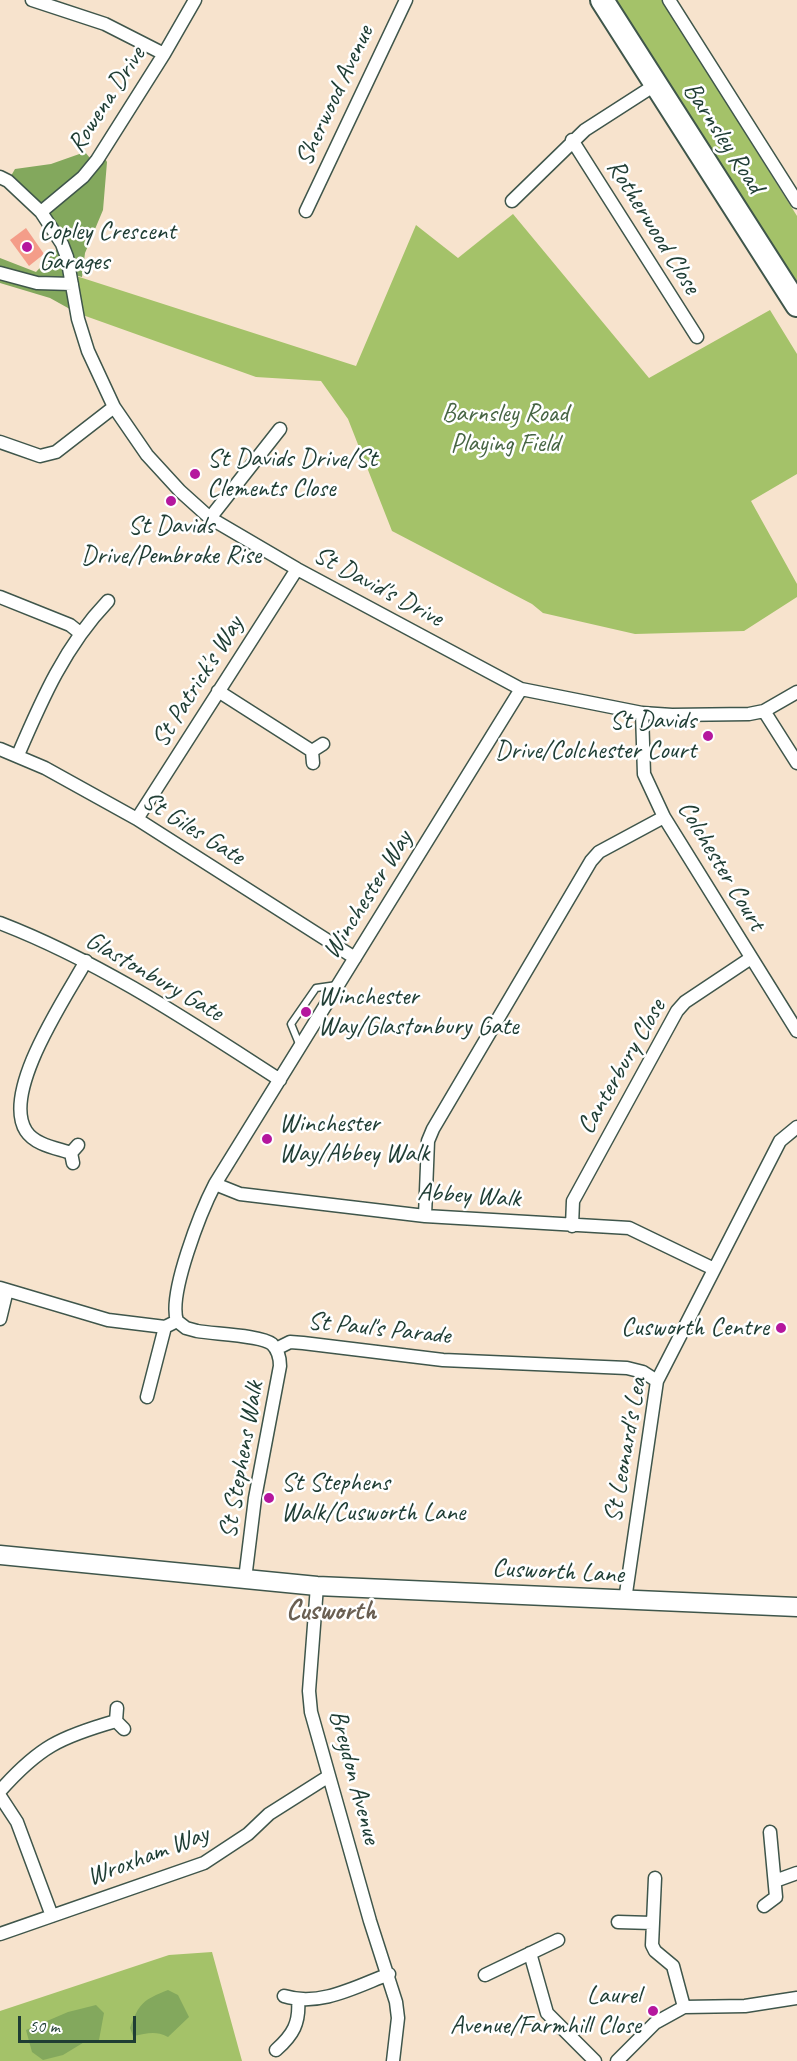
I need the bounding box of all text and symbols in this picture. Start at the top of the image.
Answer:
street label: Sherwood Avenue [289,21,381,171]
street label: Rowena Drive [61,41,153,159]
street label: Barnsley Road [676,77,770,199]
street label: Rotherwood Close [599,154,707,300]
place label: Copley Crescent Garages [39,216,176,278]
marker: Copley Crescent Garages [20,240,34,254]
park label: Barnsley Road Playing Field [442,398,568,460]
place label: St Davids Drive/St Clements Close [207,443,377,504]
marker: St Davids Drive/St Clements Close [188,467,202,481]
marker: St Davids Drive/Pembroke Rise [164,494,178,508]
place label: St Davids Drive/Pembroke Rise [81,510,261,572]
street label: St David's Drive [308,540,448,634]
street label: St Patrick's Way [145,611,251,753]
place label: St Davids Drive/Colchester Court [495,705,696,766]
marker: St Davids Drive/Colchester Court [701,729,715,743]
street label: St Giles Gate [136,785,250,873]
street label: Colchester Court [670,795,772,937]
street label: Winchester Way [316,825,420,965]
street label: Glastonbury Gate [80,925,228,1029]
place label: Winchester Way/Glastonbury Gate [318,981,519,1042]
street label: Canterbury Close [571,994,673,1140]
marker: Winchester Way/Glastonbury Gate [299,1005,313,1019]
place label: Winchester Way/Abbey Walk [279,1108,429,1170]
marker: Winchester Way/Abbey Walk [260,1132,274,1146]
street label: Abbey Walk [416,1177,522,1215]
street label: St Paul's Parade [306,1306,452,1352]
place label: Cusworth Centre [621,1312,769,1344]
marker: Cusworth Centre [774,1321,788,1335]
street label: St Leonard's Lea [598,1375,654,1525]
street label: St Stephens Walk [213,1379,271,1541]
place label: St Stephens Walk/Cusworth Lane [281,1467,465,1528]
marker: St Stephens Walk/Cusworth Lane [262,1491,276,1505]
street label: Cusworth Lane [491,1553,625,1591]
district label: Cusworth [286,1595,376,1629]
street label: Breydon Avenue [321,1707,387,1847]
street label: Wroxham Way [83,1819,213,1893]
place label: Laurel Avenue/Farmhill Close [450,1980,641,2042]
scale bar [21,2004,140,2042]
marker: Laurel Avenue/Farmhill Close [646,2004,660,2018]
text: 50 m [29,2015,60,2037]

